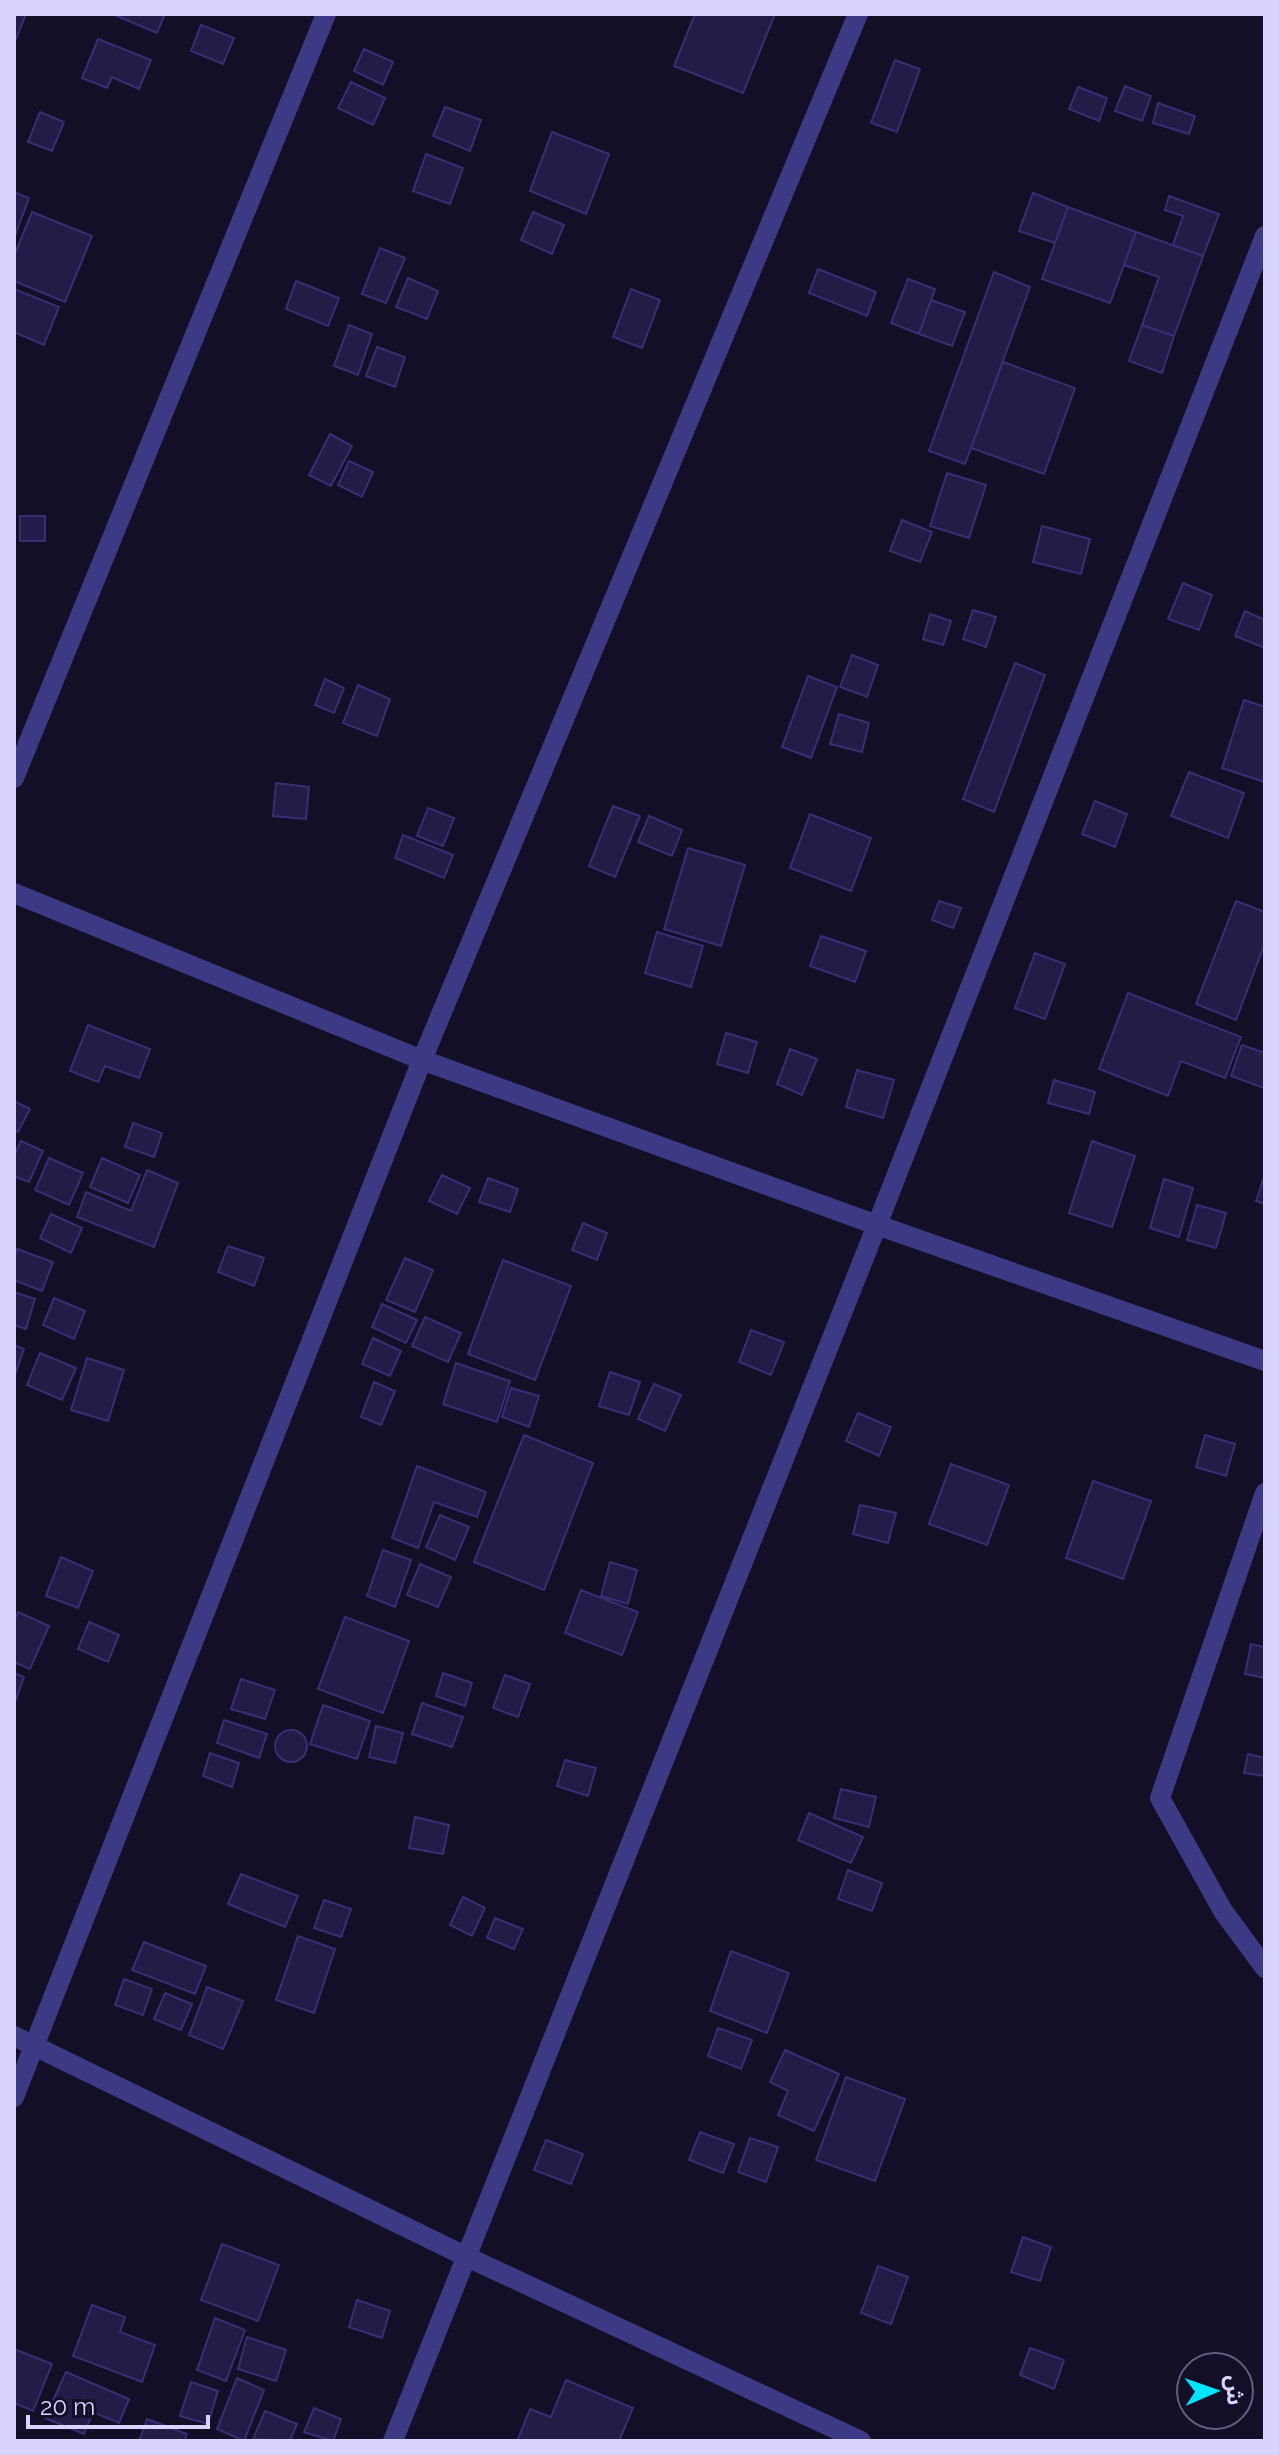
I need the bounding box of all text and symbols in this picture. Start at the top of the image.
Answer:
north arrow [1175,2351,1255,2431]
text: ش [1221,2375,1249,2406]
scale bar [28,2379,208,2429]
text: 20 m [40,2392,95,2421]

